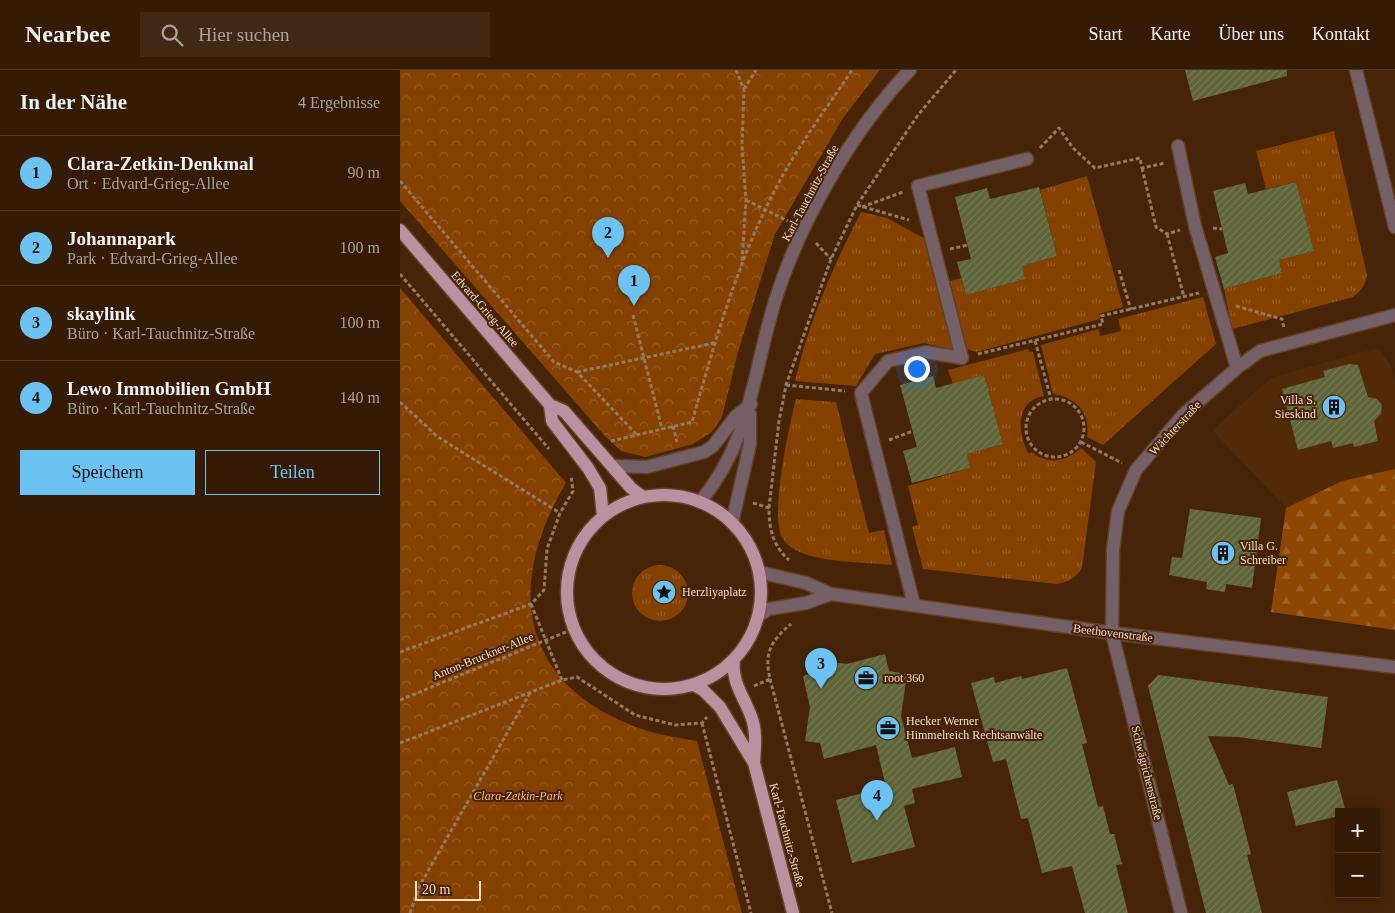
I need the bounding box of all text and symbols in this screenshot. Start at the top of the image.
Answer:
search box [140,12,490,57]
text: Nearbee [25,21,110,47]
icon: search [158,21,186,49]
text: Hier suchen [198,24,290,45]
text: Start [1089,24,1123,44]
text: Karte [1151,24,1191,44]
text: Über uns [1219,24,1284,44]
text: Kontakt [1312,24,1370,44]
text: In der Nähe [20,90,127,114]
text: 4 Ergebnisse [298,94,380,111]
street label: Karl-Tauchnitz-Straße [779,142,841,244]
text: Clara-Zetkin-Denkmal [67,153,254,174]
text: 1 [32,164,40,181]
text: 90 m [348,164,380,181]
text: Ort · Edvard-Grieg-Allee [67,175,230,192]
pin: 2 [592,217,624,258]
text: Johannapark [67,228,176,249]
text: 2 [32,239,40,256]
text: 100 m [340,239,380,256]
text: Park · Edvard-Grieg-Allee [67,250,238,267]
pin: 1 [618,265,650,306]
street label: Edvard-Grieg-Allee [448,268,522,350]
text: skaylink [67,303,136,324]
text: 3 [32,314,40,331]
text: 100 m [340,314,380,331]
text: Büro · Karl-Tauchnitz-Straße [67,325,255,342]
your location [904,356,930,382]
text: Lewo Immobilien GmbH [67,378,271,399]
text: 4 [32,389,40,406]
text: 140 m [340,389,380,406]
place label: Villa S. Sieskind [1275,393,1316,421]
building icon: Villa S. Sieskind [1321,394,1347,420]
street label: Wächterstraße [1146,398,1204,458]
text: Büro · Karl-Tauchnitz-Straße [67,400,255,417]
button: Speichern [20,450,195,495]
button: Teilen [205,450,380,495]
place label: Villa G. Schreiber [1240,539,1286,567]
building icon: Villa G. Schreiber [1210,540,1236,566]
place icon: Herzliyaplatz [651,579,677,605]
place label: Herzliyaplatz [682,585,747,599]
street label: Beethovenstraße [1072,621,1154,645]
street label: Anton-Bruckner-Allee [430,629,536,683]
pin: 3 [805,648,837,689]
office icon: root 360 [853,665,879,691]
place label: root 360 [884,671,924,685]
place label: Hecker Werner Himmelreich Rechtsanwälte [906,714,1042,742]
office icon: Hecker Werner Himmelreich Rechtsanwälte [875,715,901,741]
street label: Schwägrichenstraße [1129,724,1165,822]
pin: 4 [861,780,893,821]
street label: Karl-Tauchnitz-Straße [766,781,808,889]
park label: Clara-Zetkin-Park [473,789,563,803]
map controls [1335,808,1380,898]
button: + [1335,808,1380,853]
button: − [1335,853,1380,898]
scale bar [415,878,481,901]
text: 20 m [422,882,450,897]

